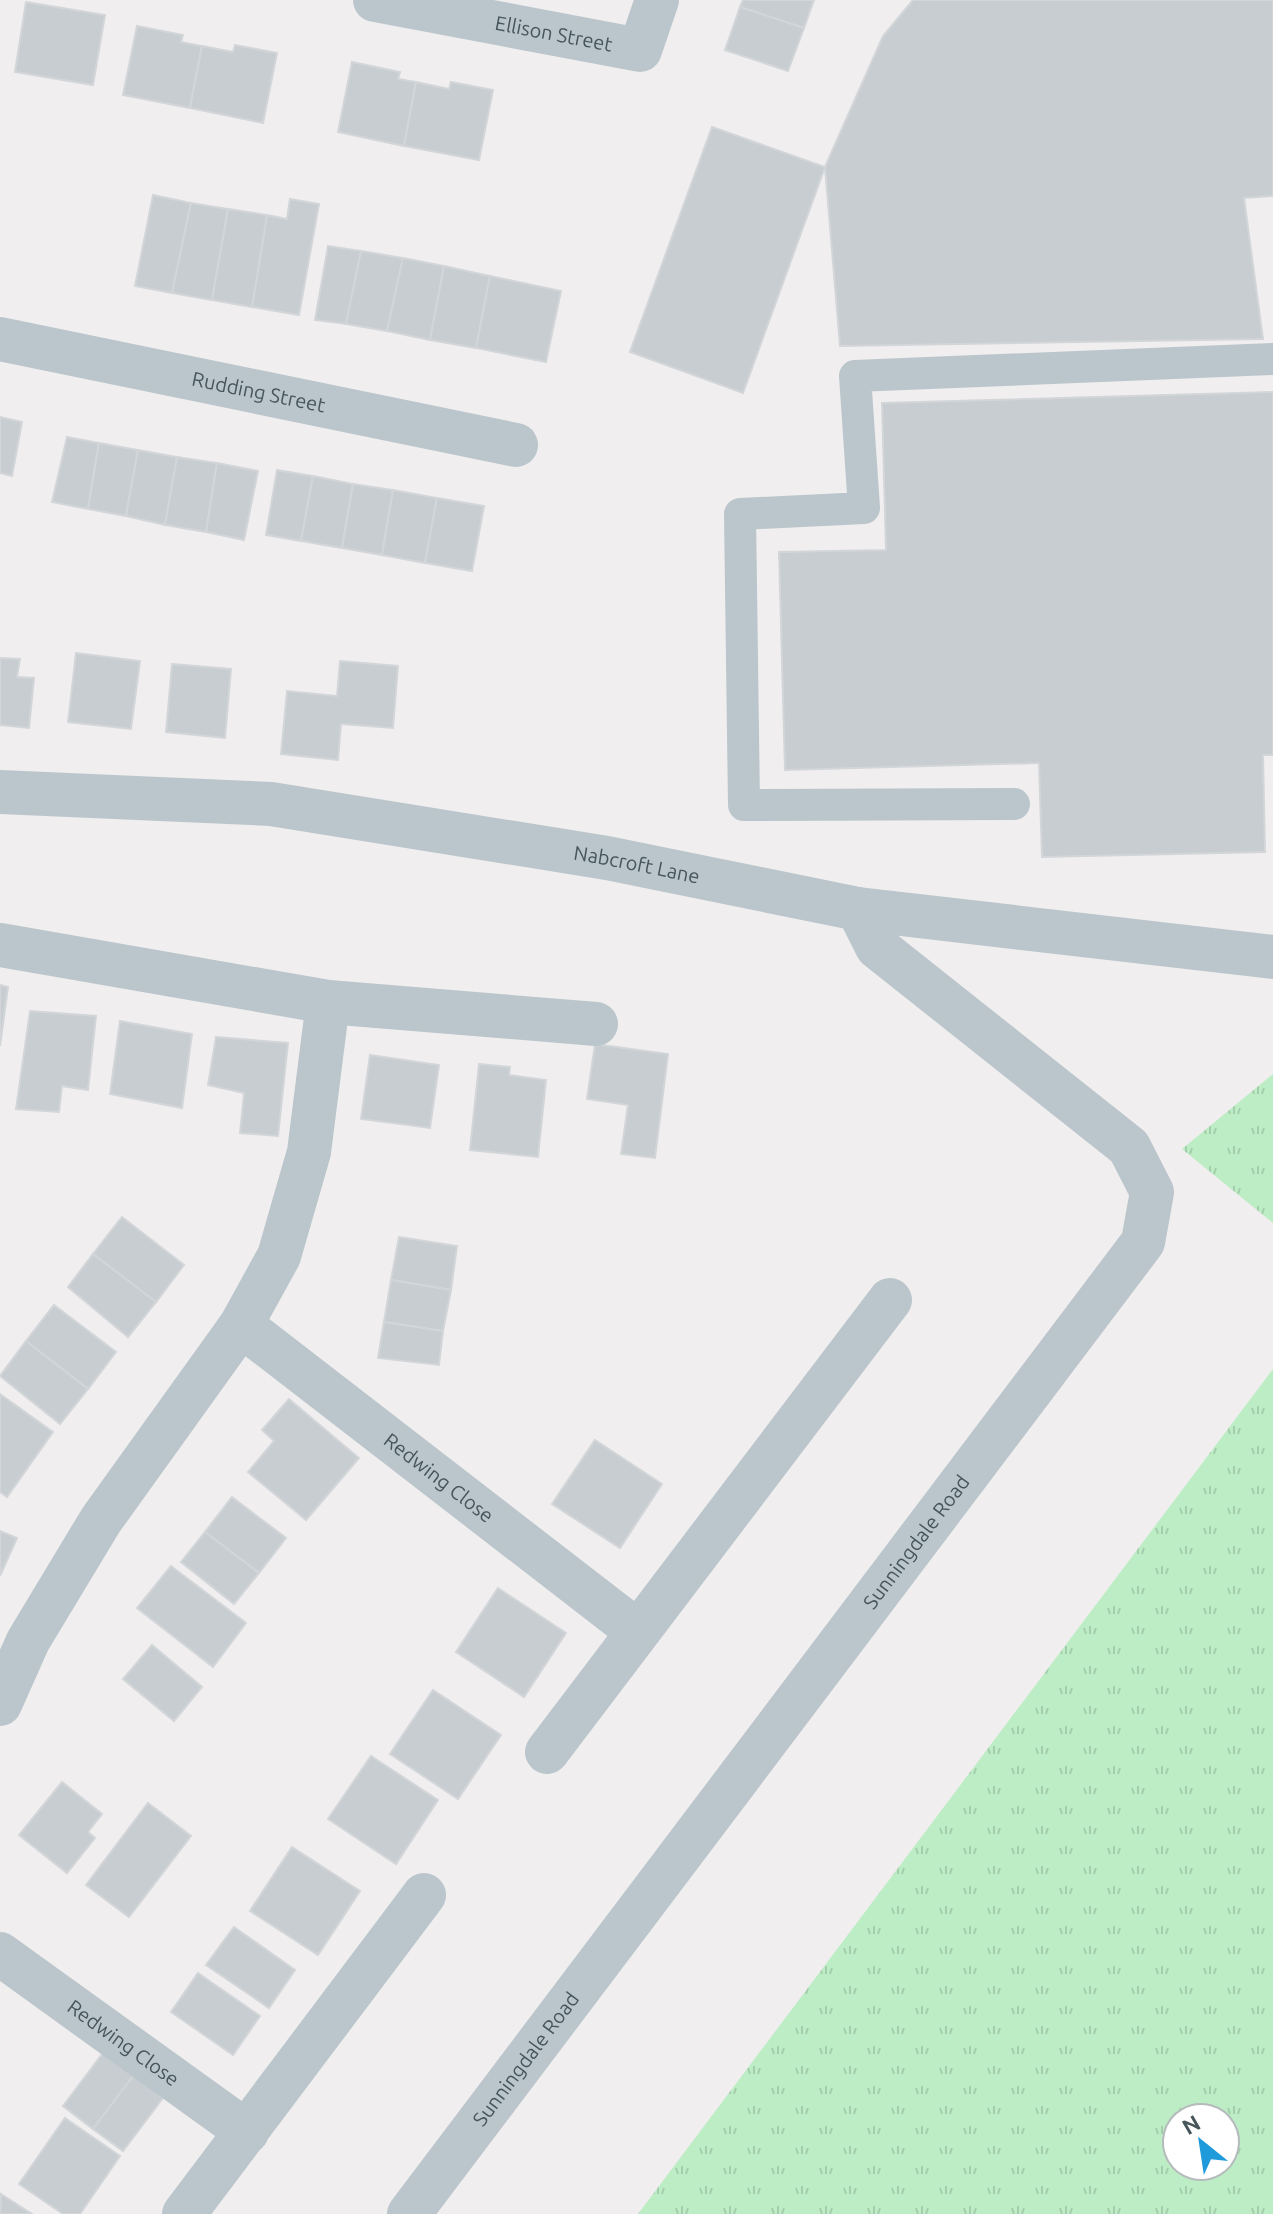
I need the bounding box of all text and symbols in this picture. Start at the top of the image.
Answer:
street label: Ellison Street [493,11,615,56]
street label: Rudding Street [190,367,328,417]
street label: Nabcroft Lane [572,841,702,888]
street label: Redwing Close [380,1428,498,1527]
street label: Sunningdale Road [858,1470,974,1613]
street label: Sunningdale Road [468,1987,583,2130]
street label: Redwing Close [63,1995,184,2090]
north arrow [1161,2102,1241,2182]
text: N [1177,2109,1204,2139]

